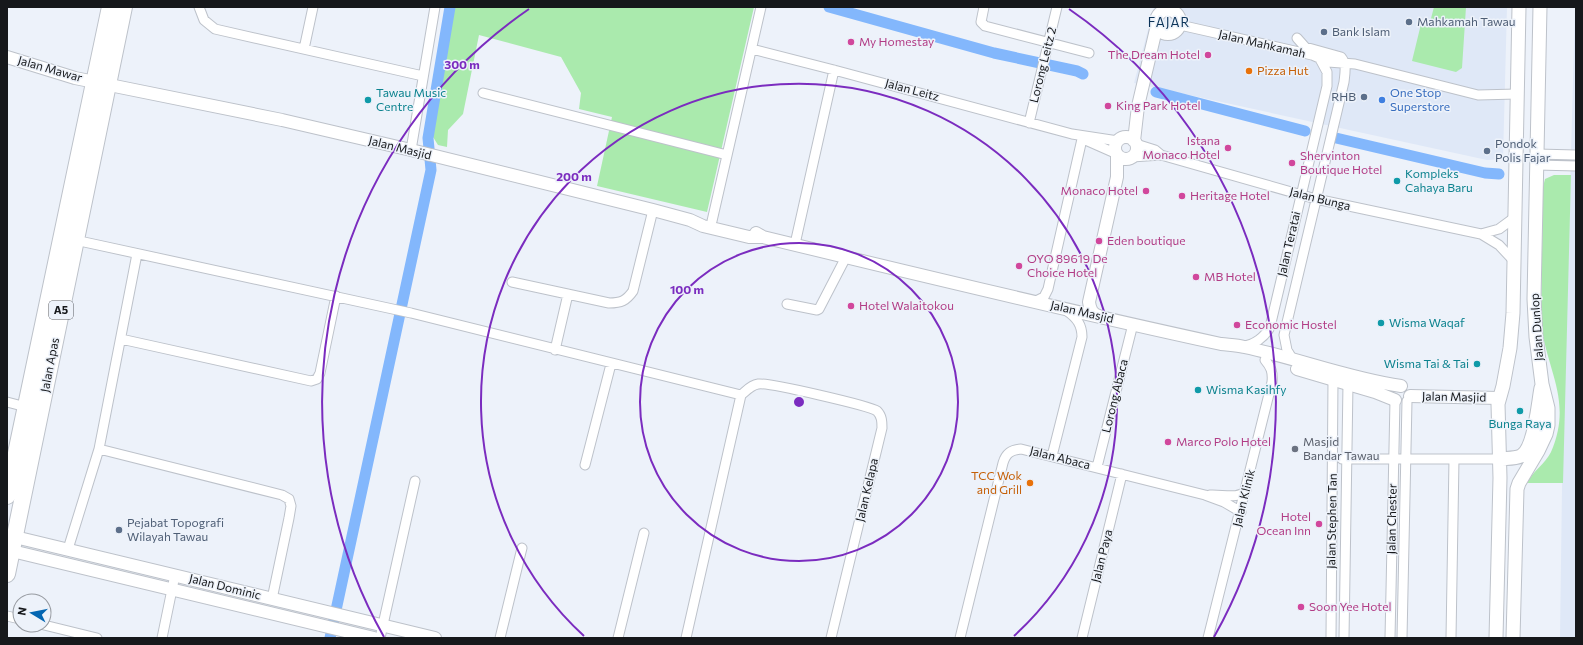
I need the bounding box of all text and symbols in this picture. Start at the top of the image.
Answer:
district label: FAJAR [1148,14,1190,30]
place label: Mahkamah Tawau [1417,14,1515,28]
marker: Mahkamah Tawau [1404,17,1414,27]
place label: Bank Islam [1332,24,1390,38]
street label: Lorong Leitz 2 [1026,25,1058,104]
street label: Jalan Mahkamah [1217,26,1307,61]
marker: Bank Islam [1319,27,1329,37]
place label: My Homestay [859,34,934,48]
marker: My Homestay [846,37,856,47]
place label: The Dream Hotel [1108,47,1200,61]
marker: The Dream Hotel [1203,50,1213,60]
street label: Jalan Mawar [16,52,84,85]
text: 300 m [444,57,480,71]
place label: Pizza Hut [1257,63,1309,77]
marker: Pizza Hut [1244,66,1254,76]
street label: Jalan Leitz [883,75,941,104]
place label: Tawau Music Centre [376,85,446,113]
place label: One Stop Superstore [1390,85,1450,113]
place label: RHB [1331,89,1356,103]
marker: RHB [1359,92,1369,102]
marker: Tawau Music Centre [363,95,373,105]
marker: One Stop Superstore [1377,95,1387,105]
place label: King Park Hotel [1116,98,1201,112]
marker: King Park Hotel [1103,101,1113,111]
street label: Jalan Masjid [367,132,433,163]
place label: Istana Monaco Hotel [1143,133,1220,161]
place label: Pondok Polis Fajar [1495,136,1551,164]
marker: Istana Monaco Hotel [1223,143,1233,153]
marker: Pondok Polis Fajar [1482,146,1492,156]
place label: Shervinton Boutique Hotel [1300,148,1382,176]
marker: Shervinton Boutique Hotel [1287,158,1297,168]
place label: Kompleks Cahaya Baru [1405,166,1473,194]
text: 200 m [556,169,592,183]
marker: Kompleks Cahaya Baru [1392,176,1402,186]
place label: Monaco Hotel [1061,183,1138,197]
street label: Jalan Bunga [1288,184,1352,213]
marker: Monaco Hotel [1141,186,1151,196]
place label: Heritage Hotel [1190,188,1270,202]
marker: Heritage Hotel [1177,191,1187,201]
street label: Jalan Teratai [1274,210,1303,278]
place label: Eden boutique [1107,233,1186,247]
marker: Eden boutique [1094,236,1104,246]
place label: OYO 89619 De Choice Hotel [1027,251,1108,279]
marker: OYO 89619 De Choice Hotel [1014,261,1024,271]
place label: MB Hotel [1204,269,1256,283]
marker: MB Hotel [1191,272,1201,282]
text: 100 m [670,282,704,296]
street label: Jalan Dunlop [1527,293,1546,361]
street label: Jalan Masjid [1049,297,1115,326]
place label: Hotel Walaitokou [859,298,954,312]
road number: A5 [49,301,73,319]
marker: Hotel Walaitokou [846,301,856,311]
place label: Wisma Waqaf [1389,315,1465,329]
place label: Economic Hostel [1245,317,1337,331]
marker: Wisma Waqaf [1376,318,1386,328]
marker: Economic Hostel [1232,320,1242,330]
street label: Jalan Apas [37,336,62,394]
place label: Wisma Tai & Tai [1384,356,1469,370]
street label: Lorong Abaca [1098,358,1130,434]
marker: Wisma Tai & Tai [1472,359,1482,369]
place label: Wisma Kasihfy [1206,382,1287,396]
marker: Wisma Kasihfy [1193,385,1203,395]
street label: Jalan Masjid [1422,388,1486,405]
centre of rings [792,395,806,409]
marker: Bunga Raya [1515,406,1525,416]
place label: Bunga Raya [1489,416,1551,430]
place label: Marco Polo Hotel [1176,434,1271,448]
place label: Masjid Bandar Tawau [1303,434,1379,462]
marker: Marco Polo Hotel [1163,437,1173,447]
street label: Jalan Abaca [1028,443,1092,472]
marker: Masjid Bandar Tawau [1290,444,1300,454]
street label: Jalan Kelapa [852,457,881,523]
street label: Jalan Klinik [1229,467,1258,528]
place label: TCC Wok and Grill [971,468,1022,496]
street label: Jalan Stephen Tan [1323,473,1340,569]
marker: TCC Wok and Grill [1025,478,1035,488]
street label: Jalan Chester [1383,483,1400,555]
place label: Hotel Ocean Inn [1256,509,1311,537]
place label: Pejabat Topografi Wilayah Tawau [127,515,224,543]
marker: Hotel Ocean Inn [1314,519,1324,529]
marker: Pejabat Topografi Wilayah Tawau [114,525,124,535]
street label: Jalan Paya [1088,528,1115,584]
street label: Jalan Dominic [188,570,263,603]
north arrow [12,593,52,633]
place label: Soon Yee Hotel [1309,599,1392,613]
marker: Soon Yee Hotel [1296,602,1306,612]
text: N [15,606,29,616]

